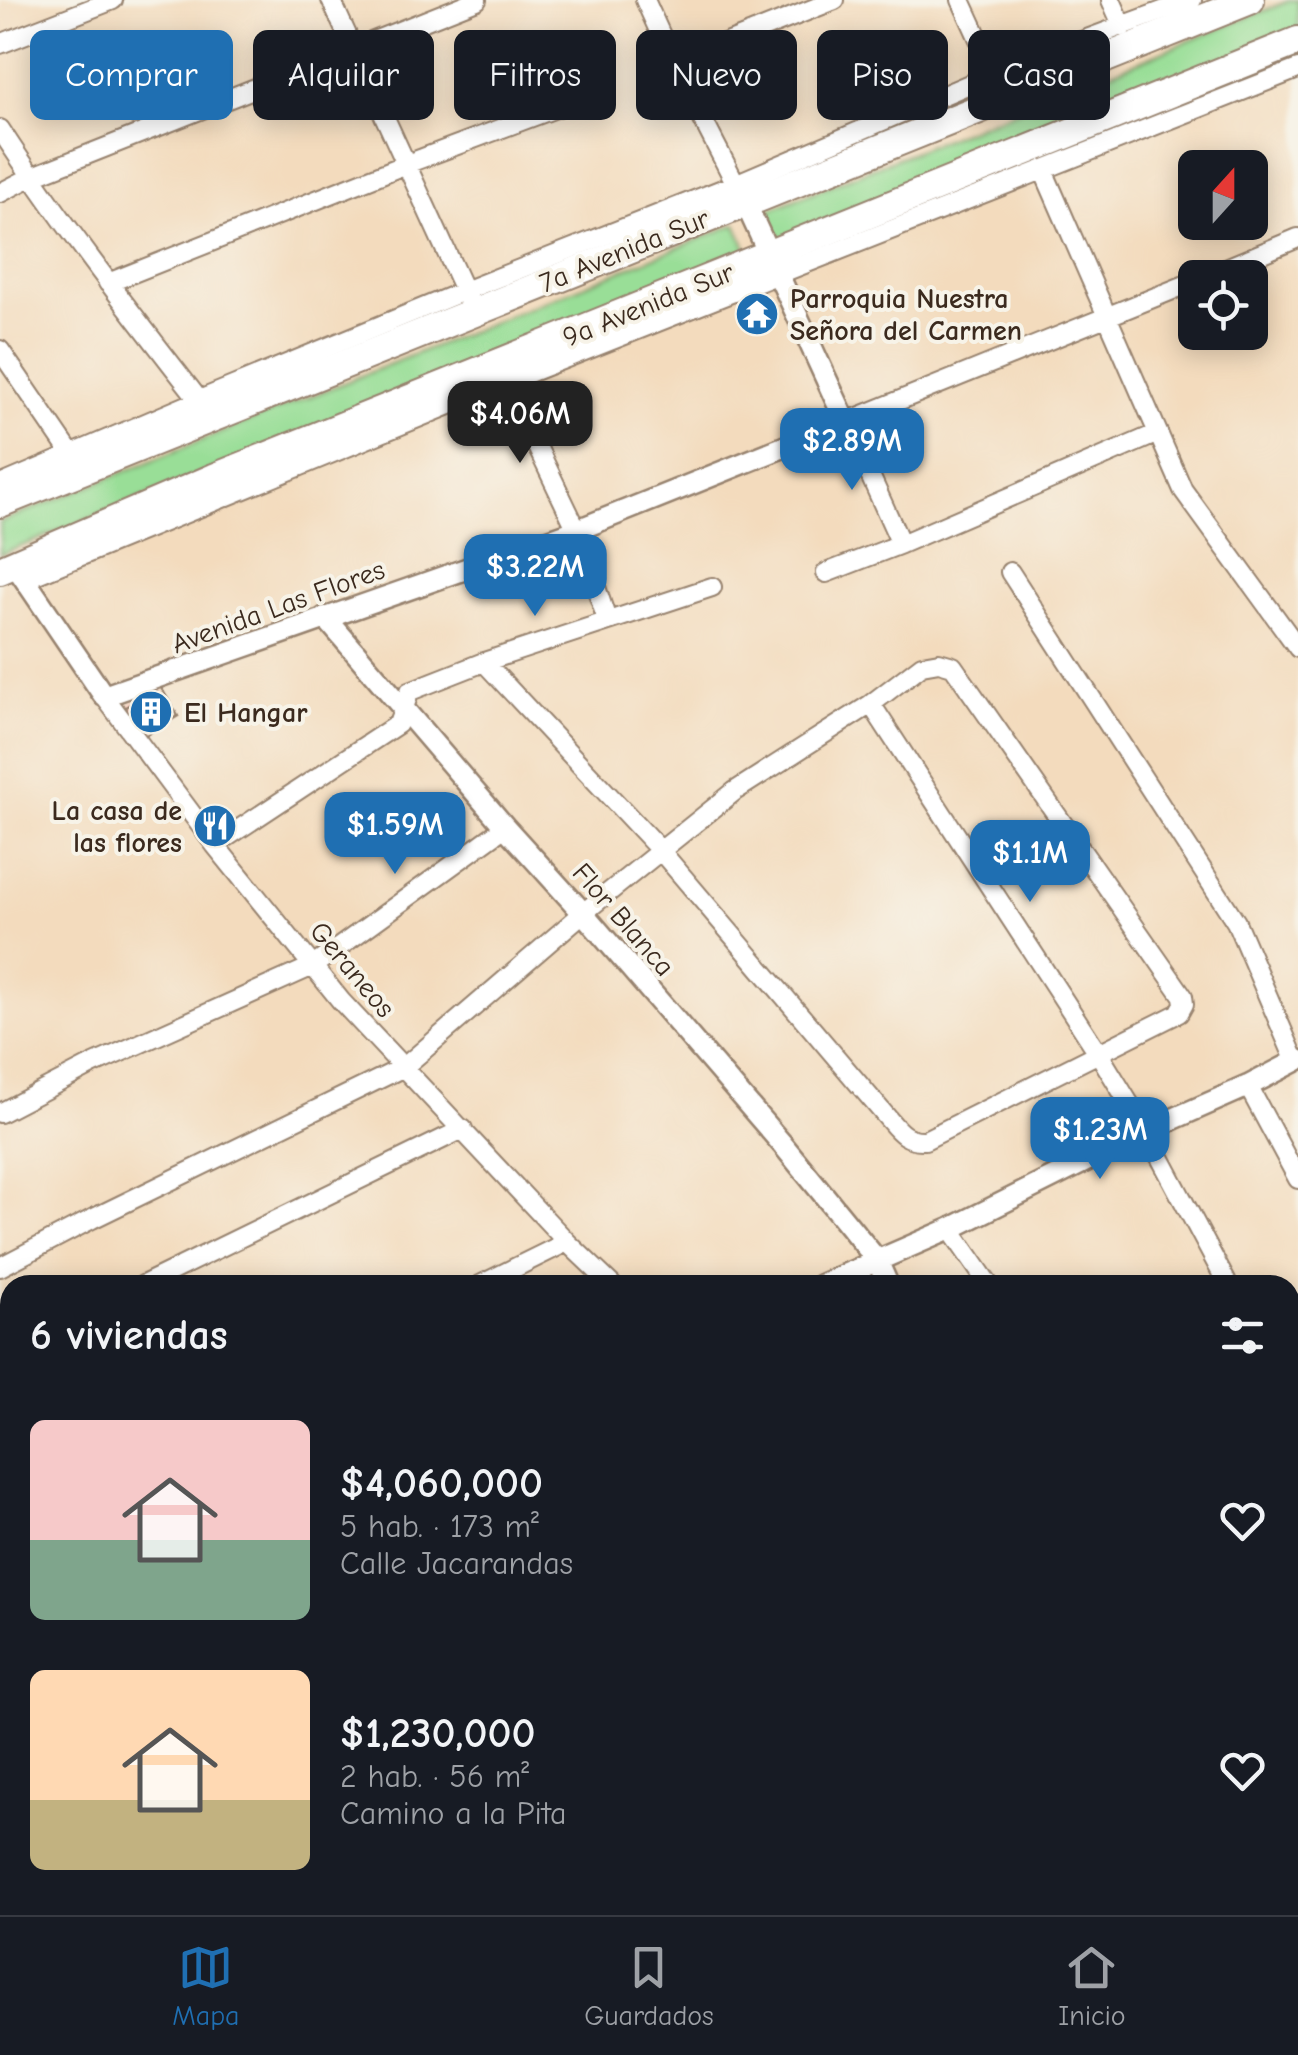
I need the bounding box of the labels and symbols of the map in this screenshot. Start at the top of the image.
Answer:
north arrow [1178,150,1268,240]
street label: 7a Avenida Sur [535,202,714,299]
street label: 9a Avenida Sur [558,256,739,354]
place label: Parroquia Nuestra Señora del Carmen [790,283,1022,347]
temple icon: Parroquia Nuestra Señora del Carmen [734,291,780,337]
pin: $4.06M [439,381,601,466]
pin: $2.89M [771,408,933,493]
pin: $3.22M [454,534,616,619]
street label: Avenida Las Flores [167,554,389,660]
building icon: El Hangar [128,689,174,735]
place label: El Hangar [184,697,308,729]
pin: $1.59M [314,792,476,877]
place label: La casa de las flores [52,795,182,859]
restaurant icon: La casa de las flores [192,803,238,849]
pin: $1.1M [960,820,1100,905]
street label: Flor Blanca [566,857,681,983]
street label: Geraneos [303,915,401,1024]
pin: $1.23M [1019,1097,1181,1182]

